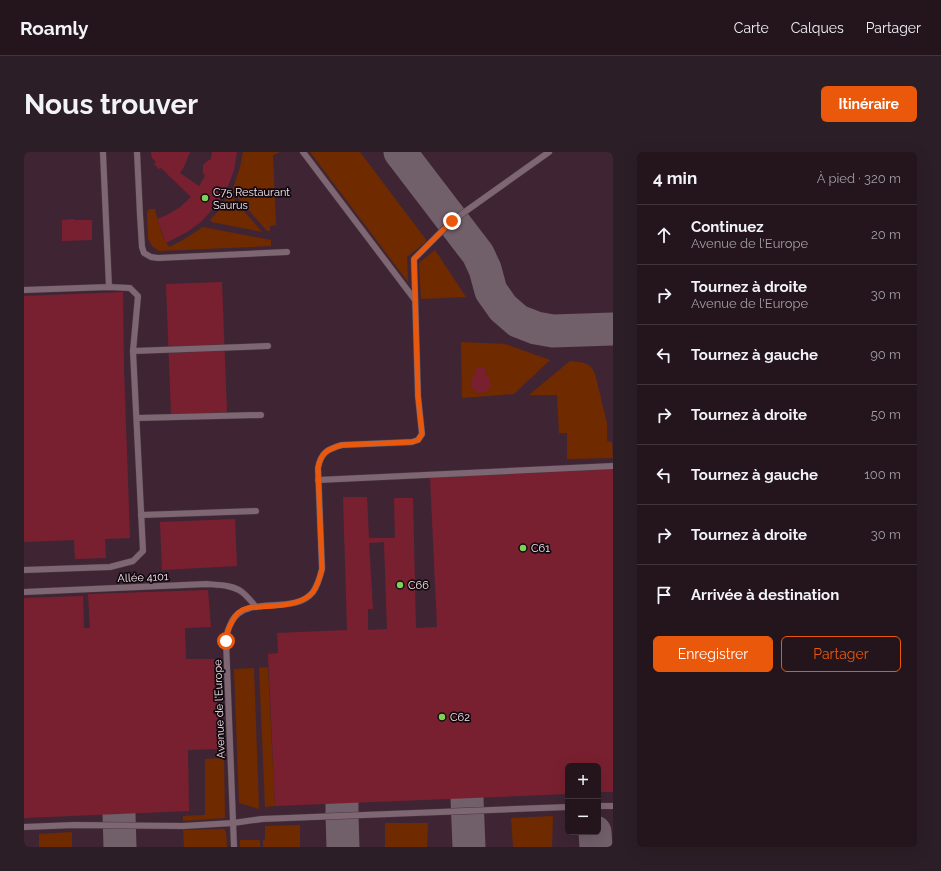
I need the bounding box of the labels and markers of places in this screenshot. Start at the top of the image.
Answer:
place label: C75 Restaurant Saurus [213,186,290,212]
marker: C75 Restaurant Saurus [200,193,210,203]
place label: C61 [531,542,550,555]
marker: C61 [518,543,528,553]
place label: C66 [408,579,429,592]
marker: C66 [395,580,405,590]
place label: C62 [450,711,470,724]
marker: C62 [437,712,447,722]

